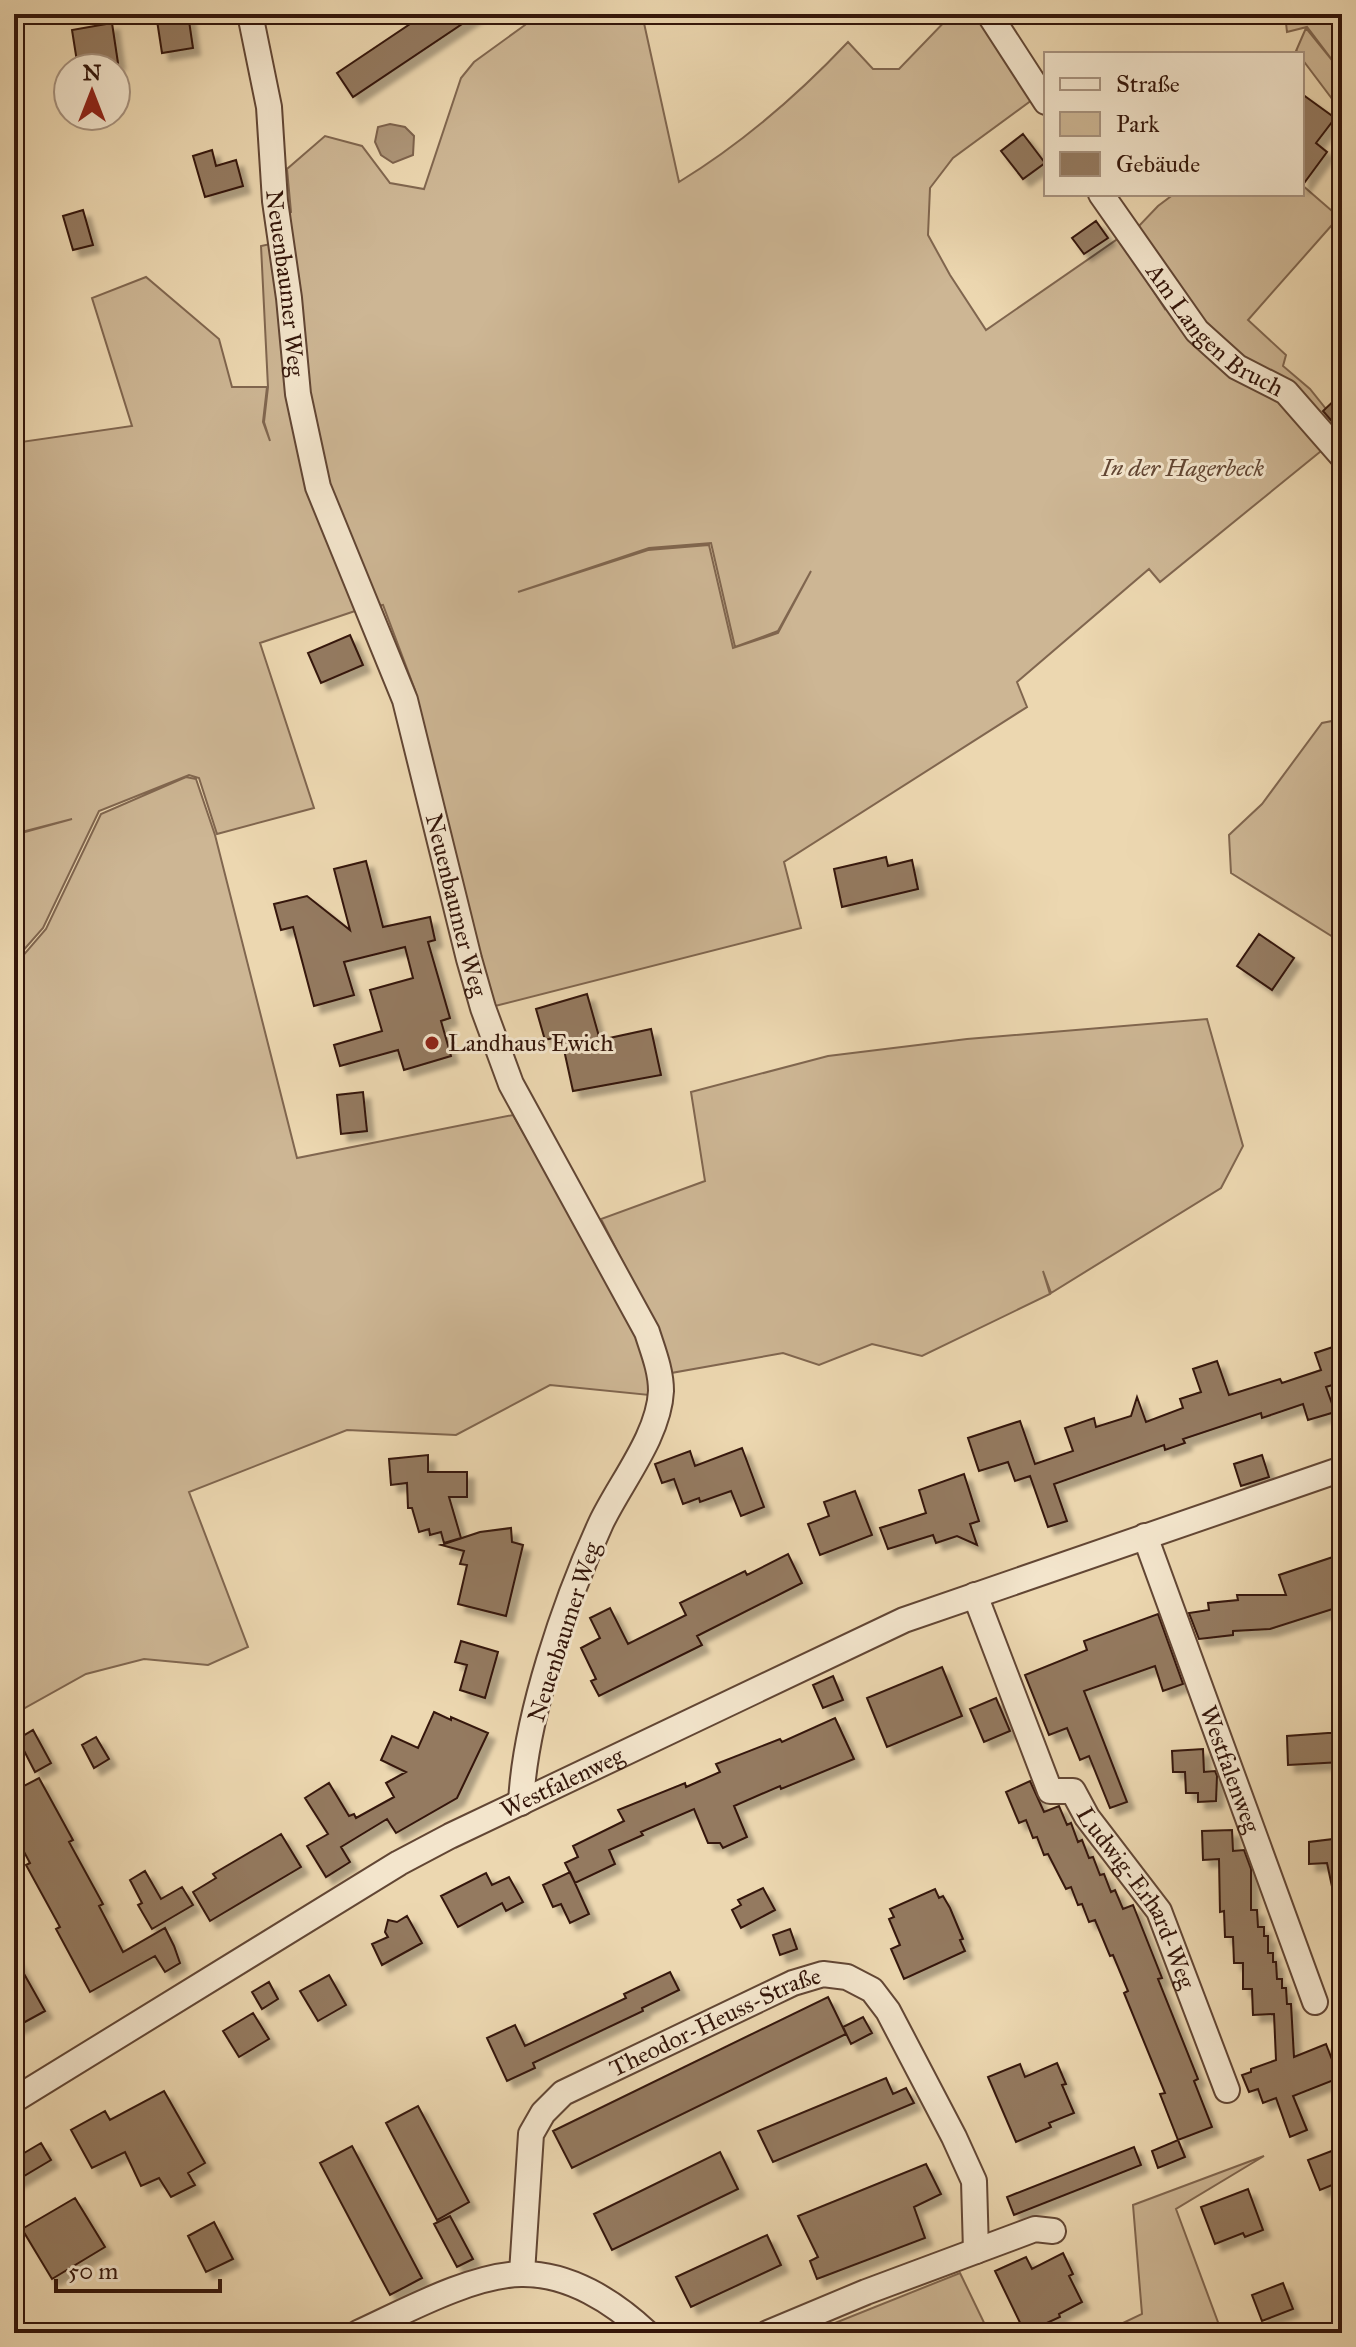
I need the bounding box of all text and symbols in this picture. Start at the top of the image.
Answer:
north arrow [52,52,132,132]
legend [1044,52,1304,196]
text: N [83,59,102,86]
text: Straße [1116,69,1180,99]
text: Park [1116,109,1160,139]
text: Gebäude [1116,149,1200,179]
street label: Neuenbaumer Weg [259,189,311,379]
street label: Am Langen Bruch [1139,257,1289,403]
park label: In der Hagerbeck [1101,453,1265,483]
street label: Neuenbaumer Weg [419,810,494,1001]
place label: Landhaus Ewich [448,1028,614,1058]
marker: Landhaus Ewich [423,1034,441,1052]
street label: Neuenbaumer Weg [521,1537,607,1726]
street label: Westfalenweg [1193,1701,1267,1837]
street label: Westfalenweg [496,1740,629,1825]
street label: Ludwig-Erhard-Weg [1070,1802,1202,1994]
street label: Theodor-Heuss-Straße [605,1961,824,2084]
scale bar [56,2243,220,2293]
text: 50 m [68,2256,118,2286]

